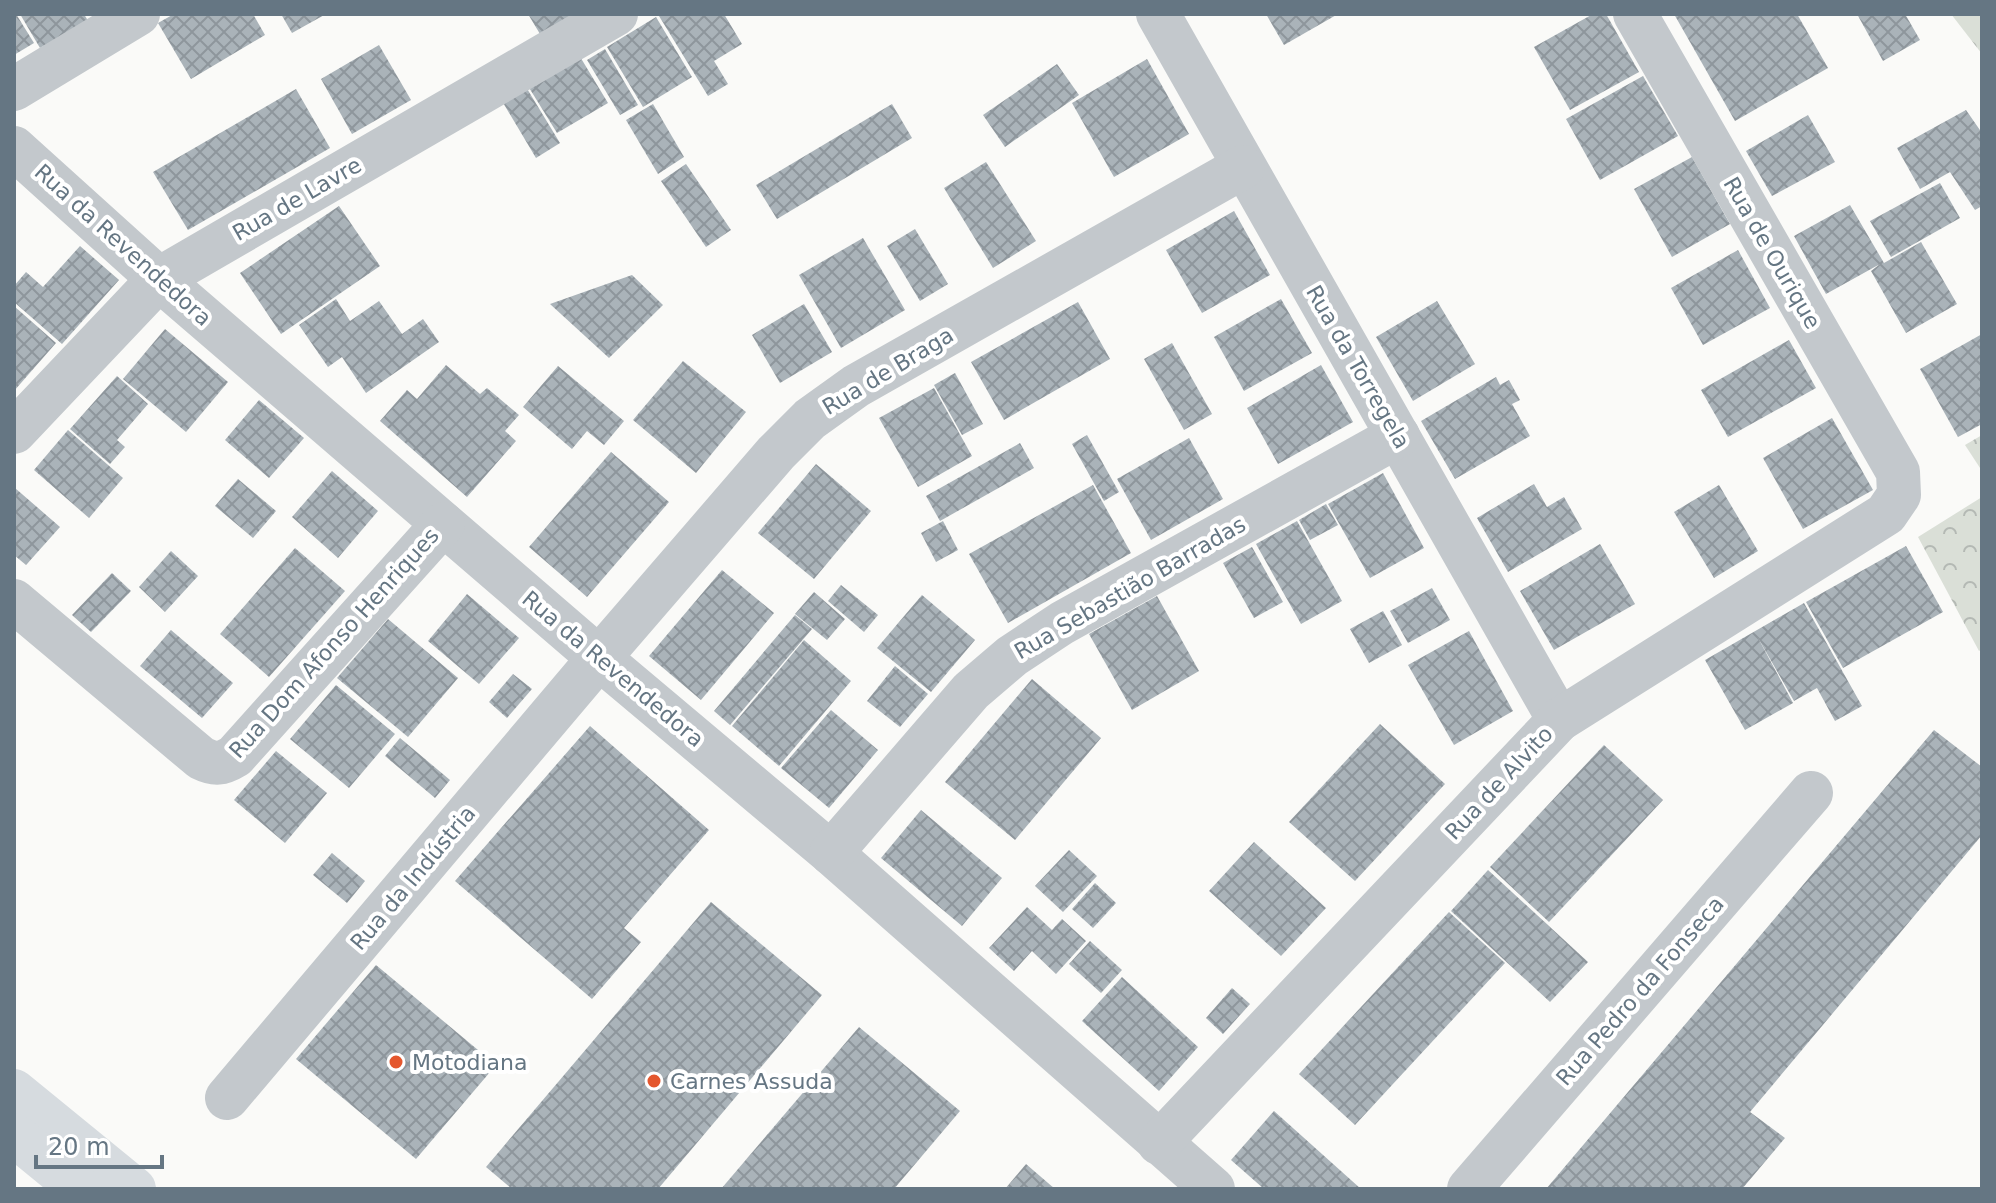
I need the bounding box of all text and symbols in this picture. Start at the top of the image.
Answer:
street label: Rua de Lavre [228,152,366,246]
street label: Rua da Revendedora [30,159,216,331]
street label: Rua de Ourique [1718,173,1826,333]
street label: Rua da Torregela [1301,281,1415,453]
street label: Rua de Braga [818,322,958,420]
street label: Rua Sebastião Barradas [1010,512,1250,664]
street label: Rua Dom Afonso Henriques [224,523,444,763]
street label: Rua da Revendedora [517,586,709,752]
street label: Rua de Alvito [1440,721,1558,845]
street label: Rua da Indústria [345,801,481,955]
street label: Rua Pedro da Fonseca [1551,891,1729,1091]
place label: Motodiana [412,1050,528,1075]
marker: Motodiana [387,1053,405,1071]
place label: Carnes Assuda [670,1069,833,1094]
marker: Carnes Assuda [645,1072,663,1090]
scale bar [36,1119,162,1169]
text: 20 m [48,1133,110,1161]

